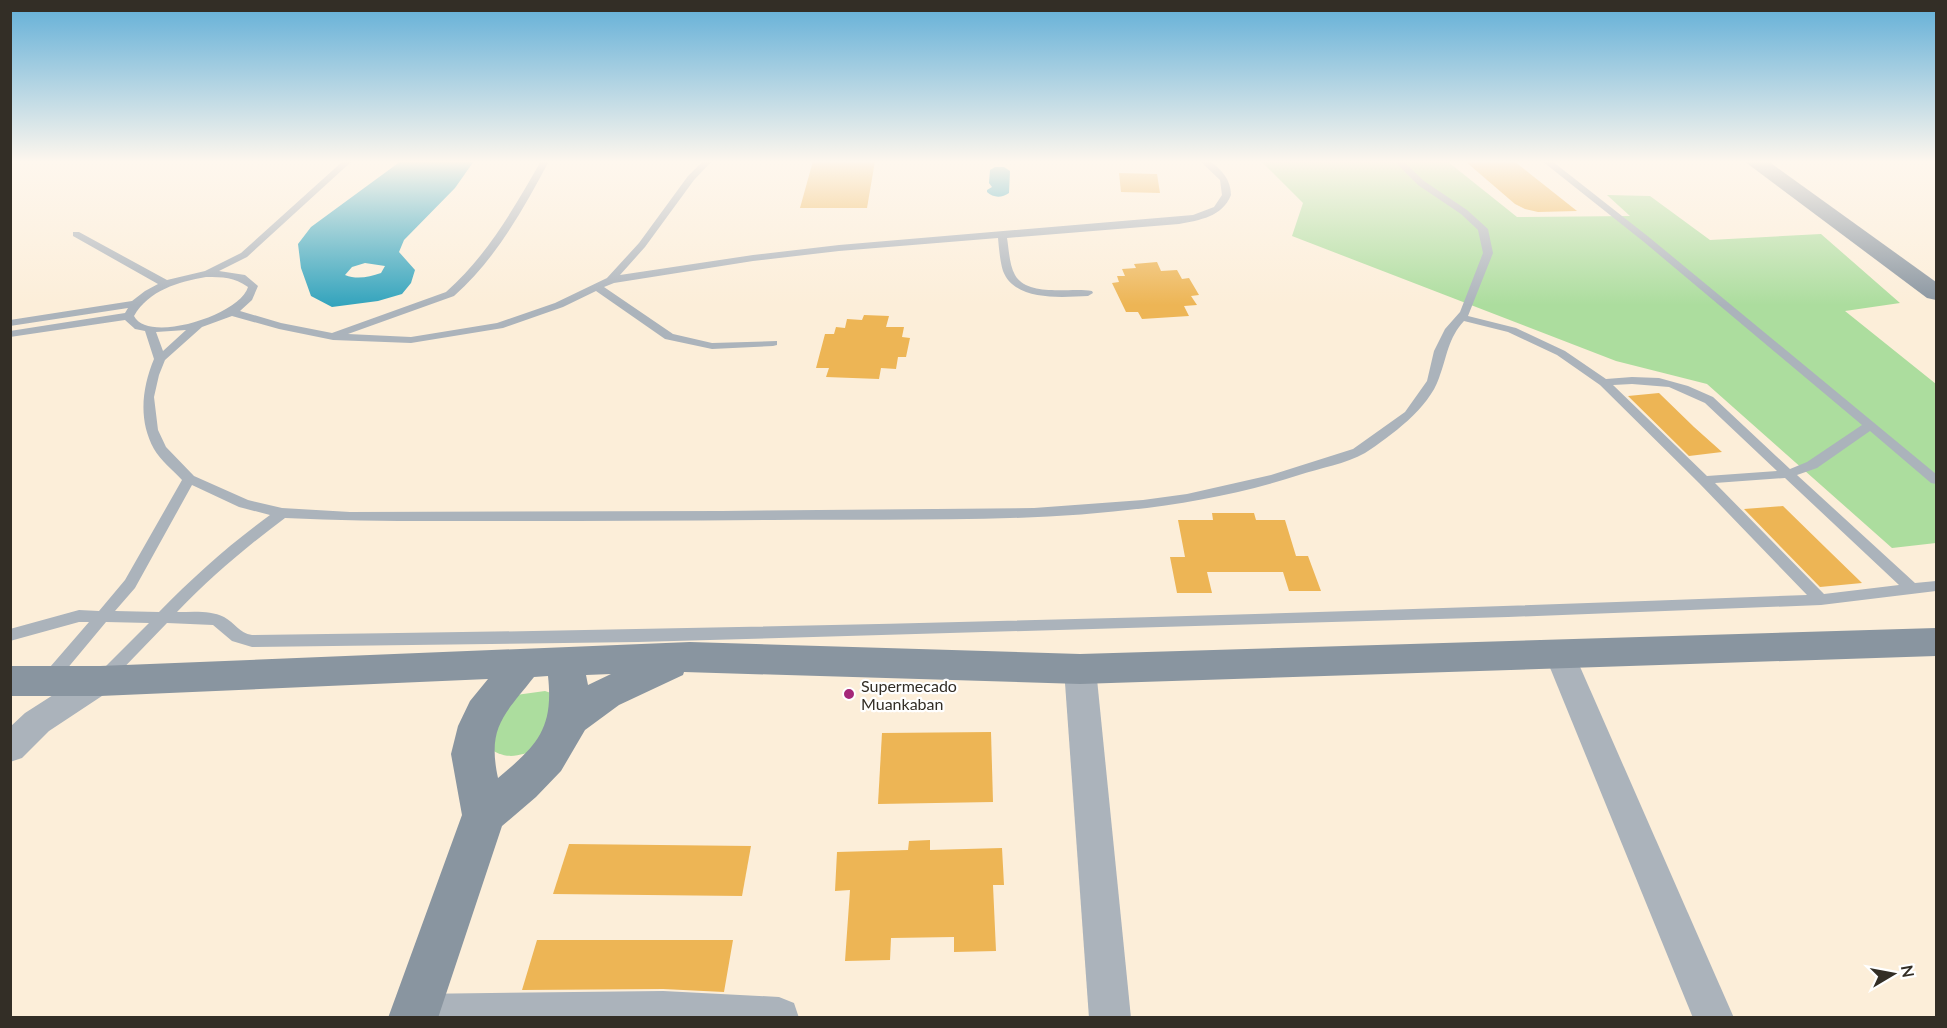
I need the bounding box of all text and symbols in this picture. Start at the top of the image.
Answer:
place label: Supermecado Muankaban [861,676,957,713]
marker: Supermecado Muankaban [842,687,856,701]
north arrow [1863,944,1923,1004]
text: N [1898,964,1919,979]

